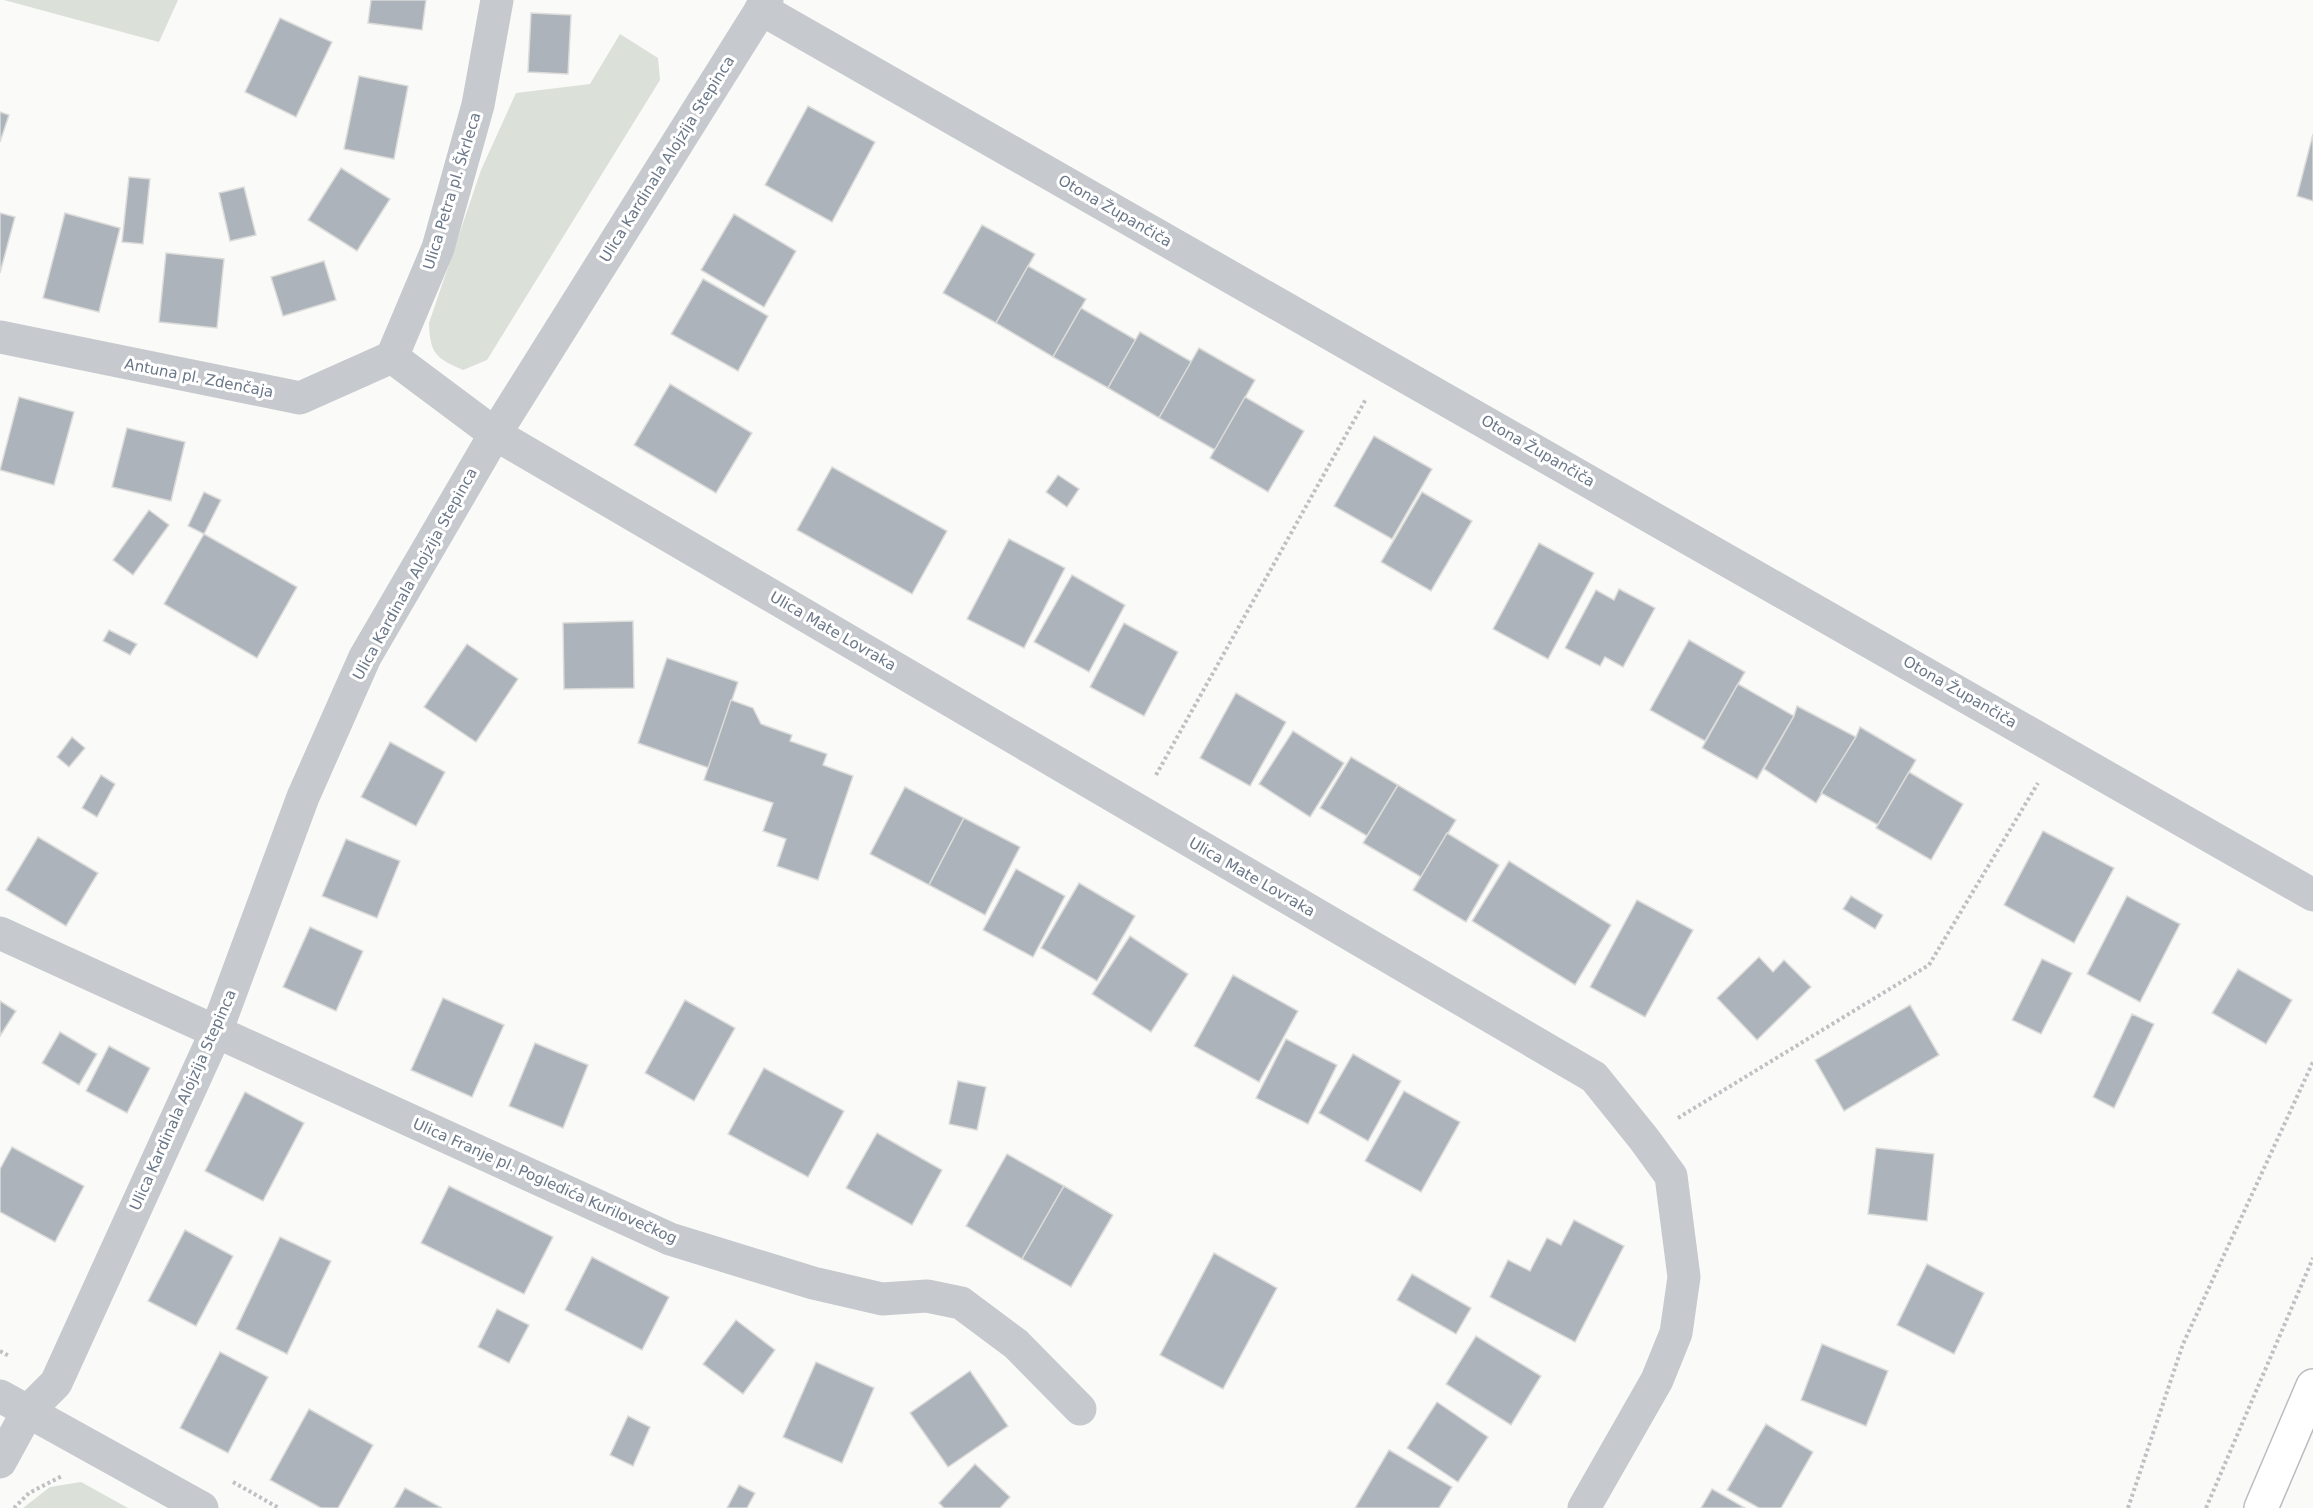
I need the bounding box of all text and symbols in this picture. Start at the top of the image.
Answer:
street label: Ulica Kardinala Alojzija Stepinca [596,52,738,266]
street label: Ulica Petra pl. Škrleca [419,110,485,272]
street label: Otona Župančiča [1055,170,1176,251]
street label: Antuna pl. Zdenčaja [123,355,275,401]
street label: Otona Župančiča [1478,410,1599,491]
street label: Ulica Kardinala Alojzija Stepinca [349,465,481,683]
street label: Ulica Mate Lovraka [767,588,899,674]
street label: Otona Župančiča [1900,651,2021,732]
street label: Ulica Mate Lovraka [1186,834,1318,920]
street label: Ulica Kardinala Alojzija Stepinca [126,987,240,1213]
street label: Ulica Franje pl. Pogledića Kurilovečkog [410,1114,680,1248]

